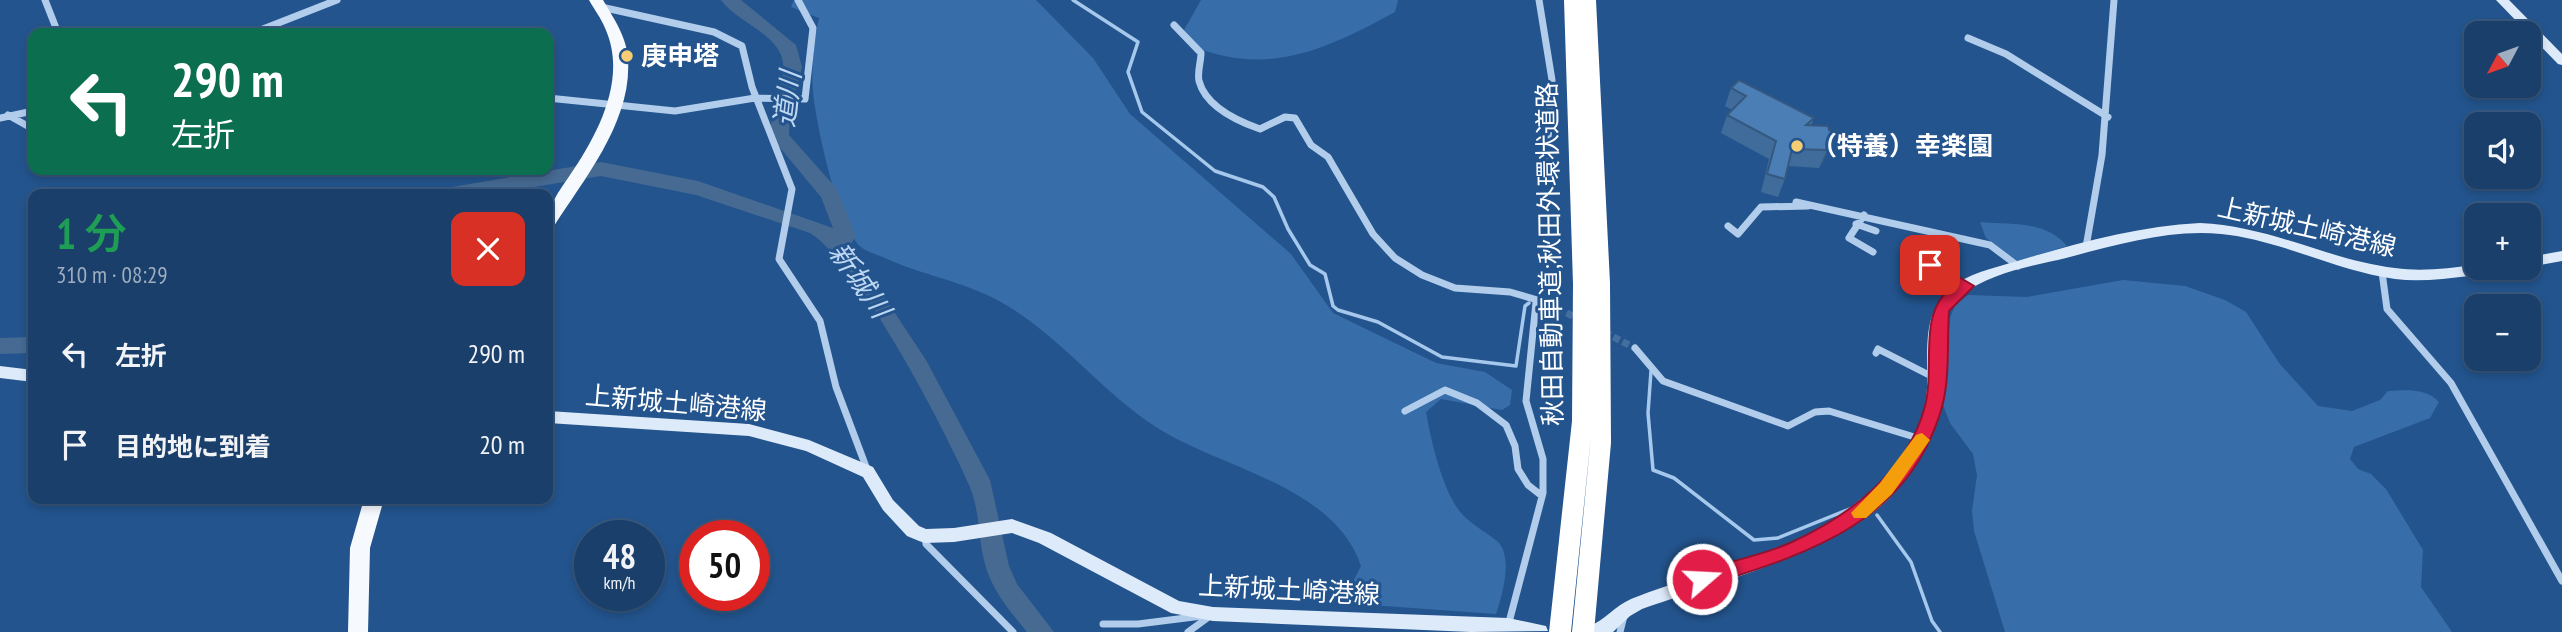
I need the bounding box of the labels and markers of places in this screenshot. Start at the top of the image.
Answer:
place label: 庚申塔 [641,39,719,72]
marker: 庚申塔 [619,48,635,64]
place label: （特養）幸楽園 [1811,129,1993,162]
marker: （特養）幸楽園 [1789,138,1805,154]
pin [1900,235,1960,295]

